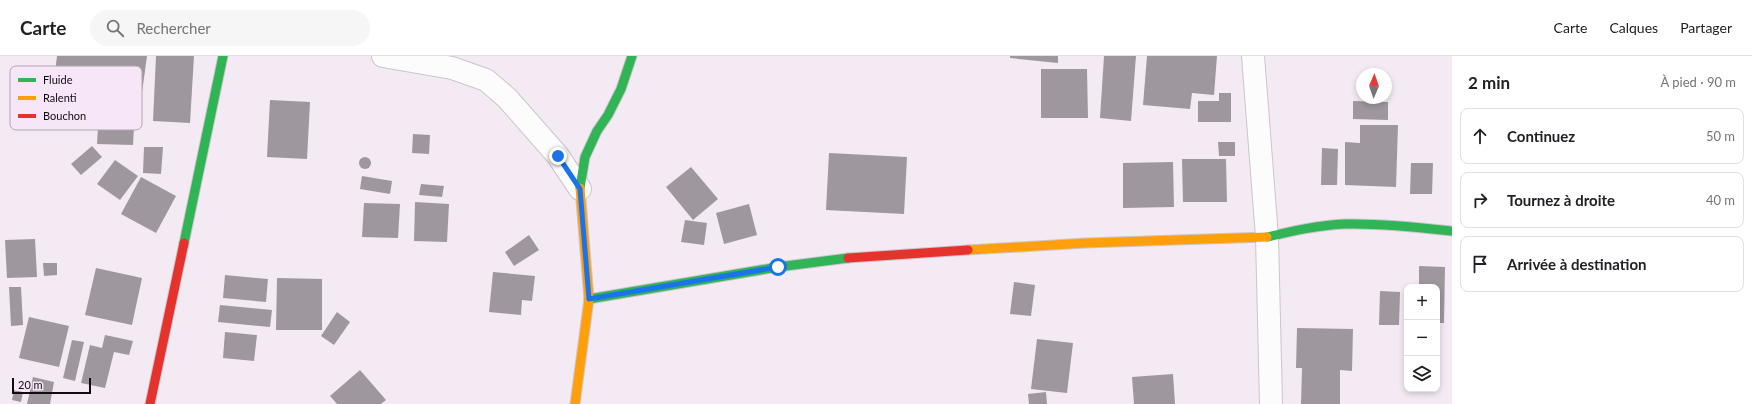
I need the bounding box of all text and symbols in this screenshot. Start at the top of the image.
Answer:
search box [90,10,370,46]
text: Carte [20,16,66,39]
icon: search [104,17,126,39]
text: Rechercher [136,19,211,37]
text: Carte [1554,19,1587,36]
text: Calques [1609,19,1658,36]
text: Partager [1680,19,1732,36]
legend [10,66,142,130]
north arrow [1356,68,1392,104]
text: 2 min [1468,72,1510,93]
text: Fluide [43,73,73,86]
text: À pied · 90 m [1661,74,1736,90]
text: Ralenti [43,91,77,104]
text: Bouchon [43,109,86,122]
icon: ahead [1469,125,1491,147]
text: Continuez [1507,127,1575,145]
text: 50 m [1706,128,1735,144]
route end [549,147,567,165]
icon: right [1469,189,1491,211]
text: Tournez à droite [1507,191,1615,209]
text: 40 m [1706,192,1735,208]
icon: arrive [1469,253,1491,275]
text: Arrivée à destination [1507,255,1646,273]
route start [769,258,787,276]
map controls [1404,284,1440,392]
button: + [1404,284,1440,320]
button: − [1404,320,1440,356]
button: layers [1404,356,1440,392]
scale bar [12,376,91,395]
text: 20 m [18,378,43,391]

